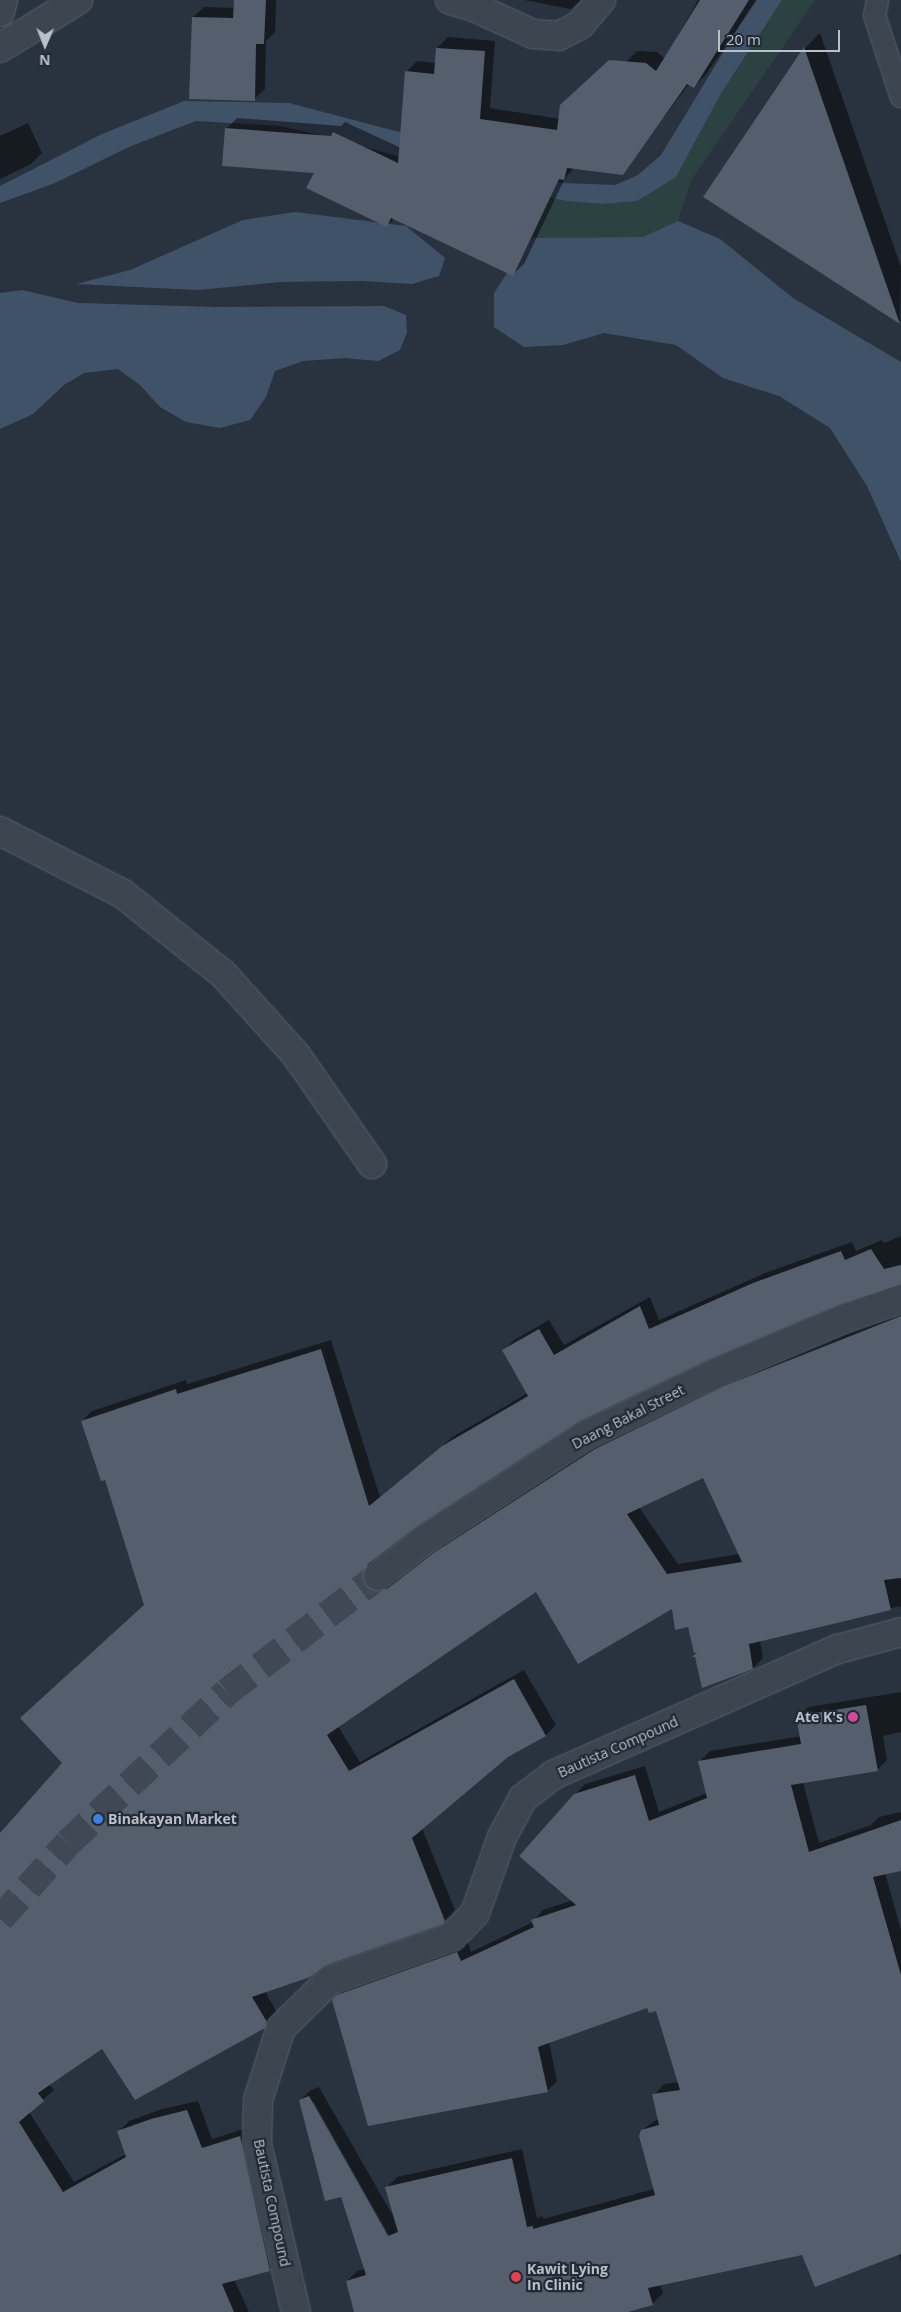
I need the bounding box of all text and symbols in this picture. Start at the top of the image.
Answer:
north arrow [20,20,70,70]
scale bar [721,20,844,52]
text: 20 m [726,29,761,49]
text: N [39,51,51,70]
street label: Daang Bakal Street [569,1381,687,1453]
place label: Ate K's [795,1709,843,1725]
marker: Ate K's [847,1711,859,1723]
street label: Bautista Compound [555,1713,681,1781]
place label: Binakayan Market [108,1811,237,1827]
marker: Binakayan Market [92,1813,104,1825]
street label: Bautista Compound [250,2138,294,2268]
place label: Kawit Lying In Clinic [527,2261,608,2294]
marker: Kawit Lying In Clinic [509,2270,523,2284]

